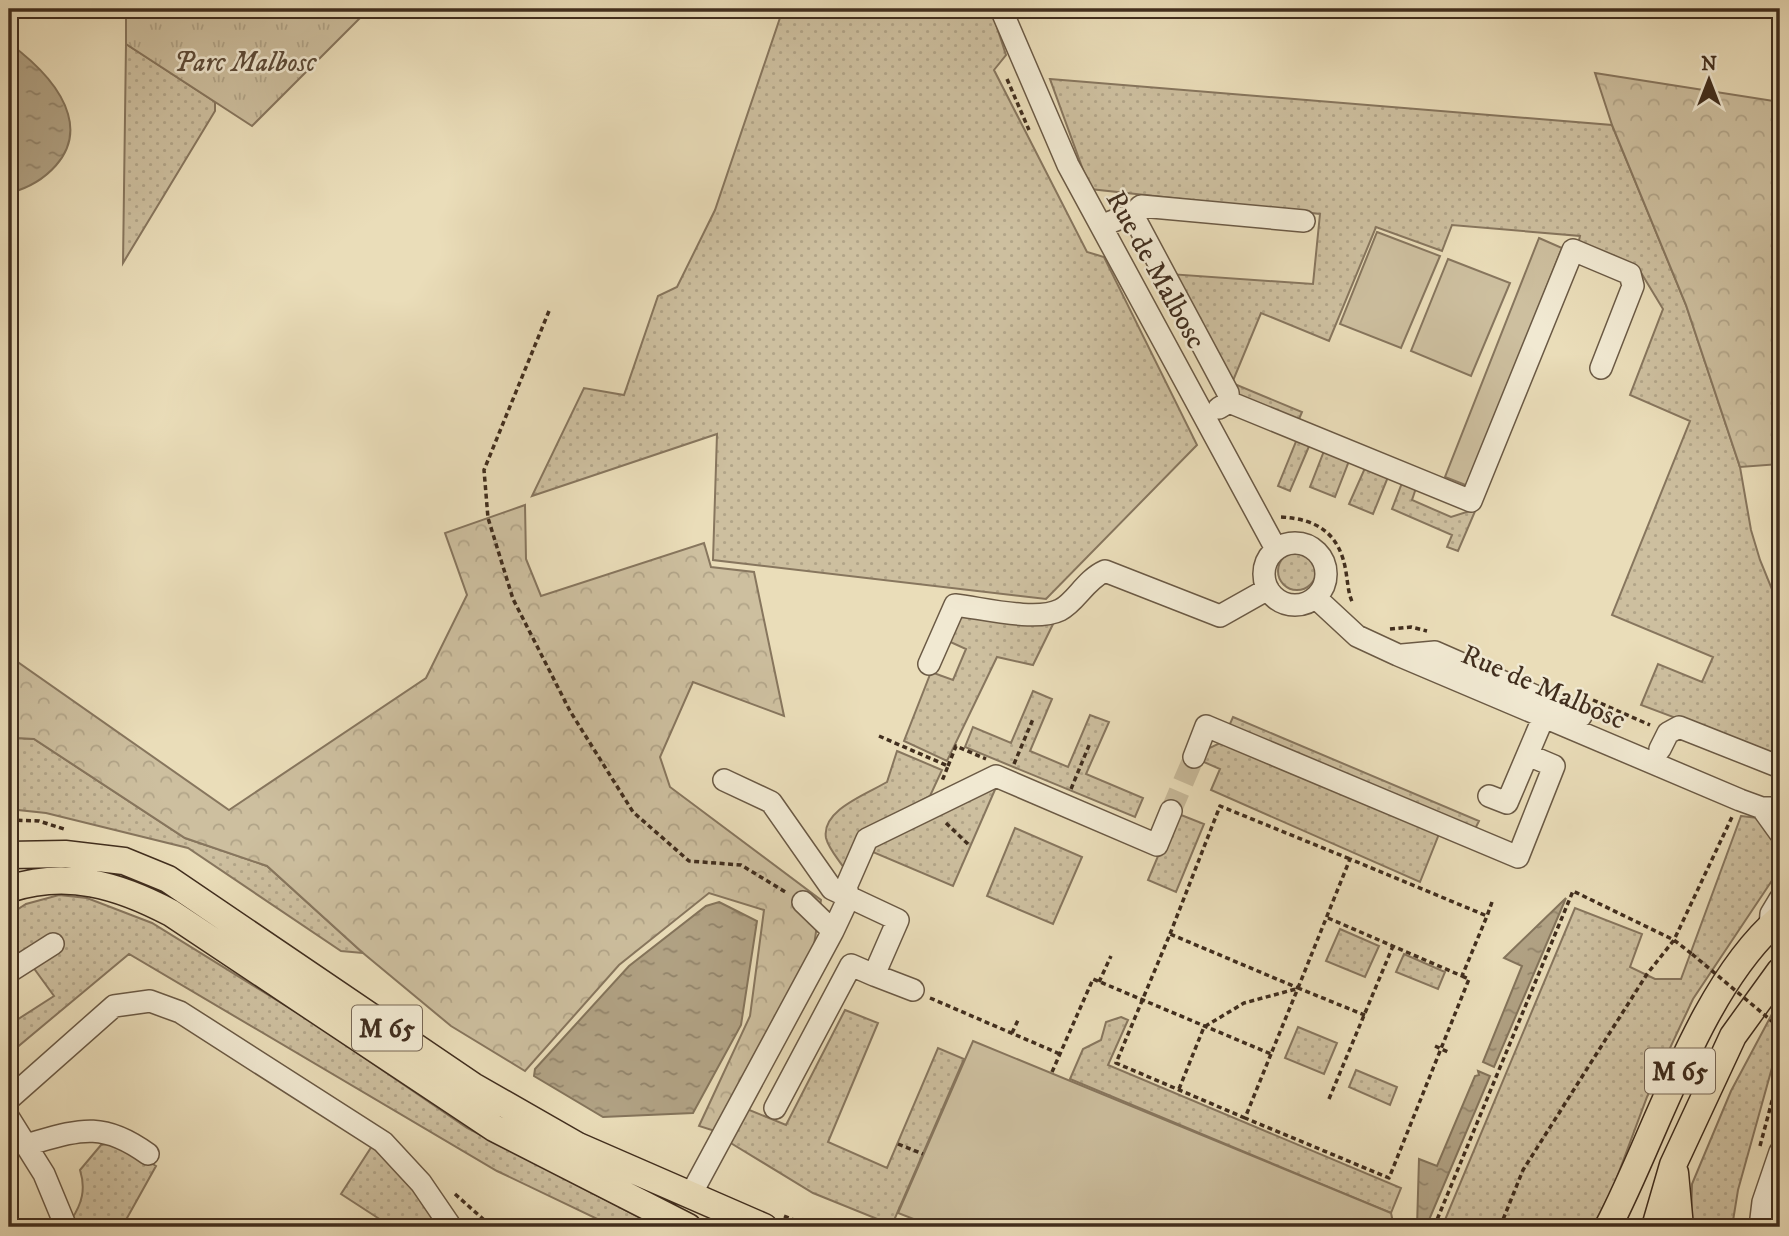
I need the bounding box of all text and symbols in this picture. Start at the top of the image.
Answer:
park label: Parc Malbosc [174,45,317,80]
north arrow [1674,46,1744,116]
text: N [1701,53,1717,76]
street label: Rue de Malbosc [1098,185,1213,355]
street label: Rue de Malbosc [1456,637,1631,738]
road number: M 65 [352,1006,422,1050]
road number: M 65 [1645,1048,1715,1094]

